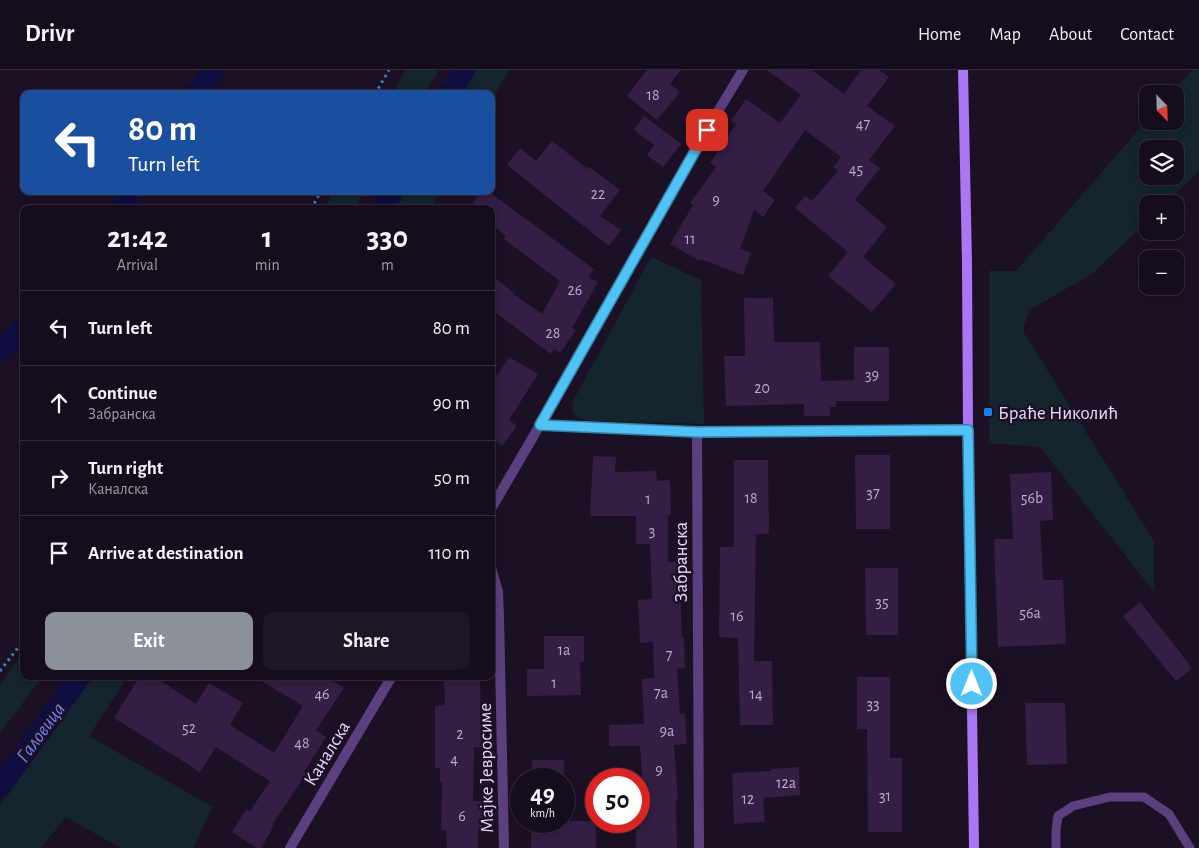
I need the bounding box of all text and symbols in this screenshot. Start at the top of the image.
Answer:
text: Drivr [25,22,74,46]
text: Home [918,26,961,44]
text: Map [989,26,1021,44]
text: About [1049,26,1092,44]
text: Contact [1120,26,1174,44]
north arrow [1139,85,1184,130]
map controls [1139,85,1184,295]
house number: 18 [646,87,660,103]
pin [686,109,728,151]
icon: left [45,110,110,175]
text: 80 m [128,112,197,147]
icon: arrive [693,116,721,144]
house number: 47 [856,116,871,132]
button: layers [1139,140,1184,185]
text: Turn left [128,153,200,175]
house number: 45 [849,161,863,177]
house number: 22 [591,186,605,202]
house number: 9 [712,192,720,208]
button: + [1139,195,1184,240]
text: 21:42 [107,223,168,253]
text: 1 [262,223,273,253]
text: 330 [367,223,408,253]
house number: 11 [684,231,696,247]
button: − [1139,250,1184,295]
text: Arrival [117,257,158,273]
text: min [255,257,280,273]
text: m [381,257,394,273]
house number: 26 [568,282,582,298]
icon: left [45,314,73,342]
text: Turn left [88,319,152,338]
text: 80 m [433,319,470,338]
house number: 28 [546,325,560,341]
house number: 39 [865,367,879,383]
house number: 20 [754,380,770,396]
text: Continue [88,384,157,403]
icon: ahead [45,389,73,417]
text: 90 m [433,394,470,413]
place label: Браће Николић [998,404,1118,423]
text: Забранска [88,406,156,422]
marker: Браће Николић [982,406,994,418]
text: Turn right [88,459,163,478]
icon: right [45,464,73,492]
text: 50 m [434,469,470,488]
text: Каналска [88,481,148,497]
house number: 37 [866,485,880,501]
house number: 18 [744,490,758,506]
house number: 56b [1021,490,1043,506]
house number: 1 [645,491,651,507]
street label: Забранска [672,521,691,602]
house number: 3 [649,523,655,539]
icon: arrive [45,539,73,567]
text: Arrive at destination [88,544,244,563]
text: 110 m [429,544,470,563]
house number: 35 [875,594,889,610]
house number: 56a [1019,605,1041,621]
house number: 16 [730,608,744,624]
button: Exit [45,612,253,670]
button: Share [263,612,470,670]
house number: 1a [558,642,570,658]
house number: 7 [666,647,673,663]
position arrow [945,657,997,709]
house number: 1 [551,675,557,691]
house number: 7a [654,685,668,701]
house number: 46 [314,686,330,702]
house number: 14 [749,686,763,702]
house number: 33 [866,696,880,712]
water label: Галовица [13,699,69,766]
street label: Мајке Јевросиме [476,703,497,833]
street label: Каналска [301,718,354,789]
house number: 52 [182,720,196,736]
house number: 9a [660,723,674,739]
house number: 2 [456,726,464,742]
house number: 48 [294,735,310,751]
house number: 4 [450,751,458,767]
house number: 9 [655,762,663,778]
speed limit sign: 50 [585,768,650,833]
house number: 12a [776,775,796,791]
text: 49 [530,782,555,807]
house number: 31 [879,788,891,804]
house number: 12 [742,791,754,807]
text: km/h [530,807,555,819]
house number: 6 [458,808,466,824]

